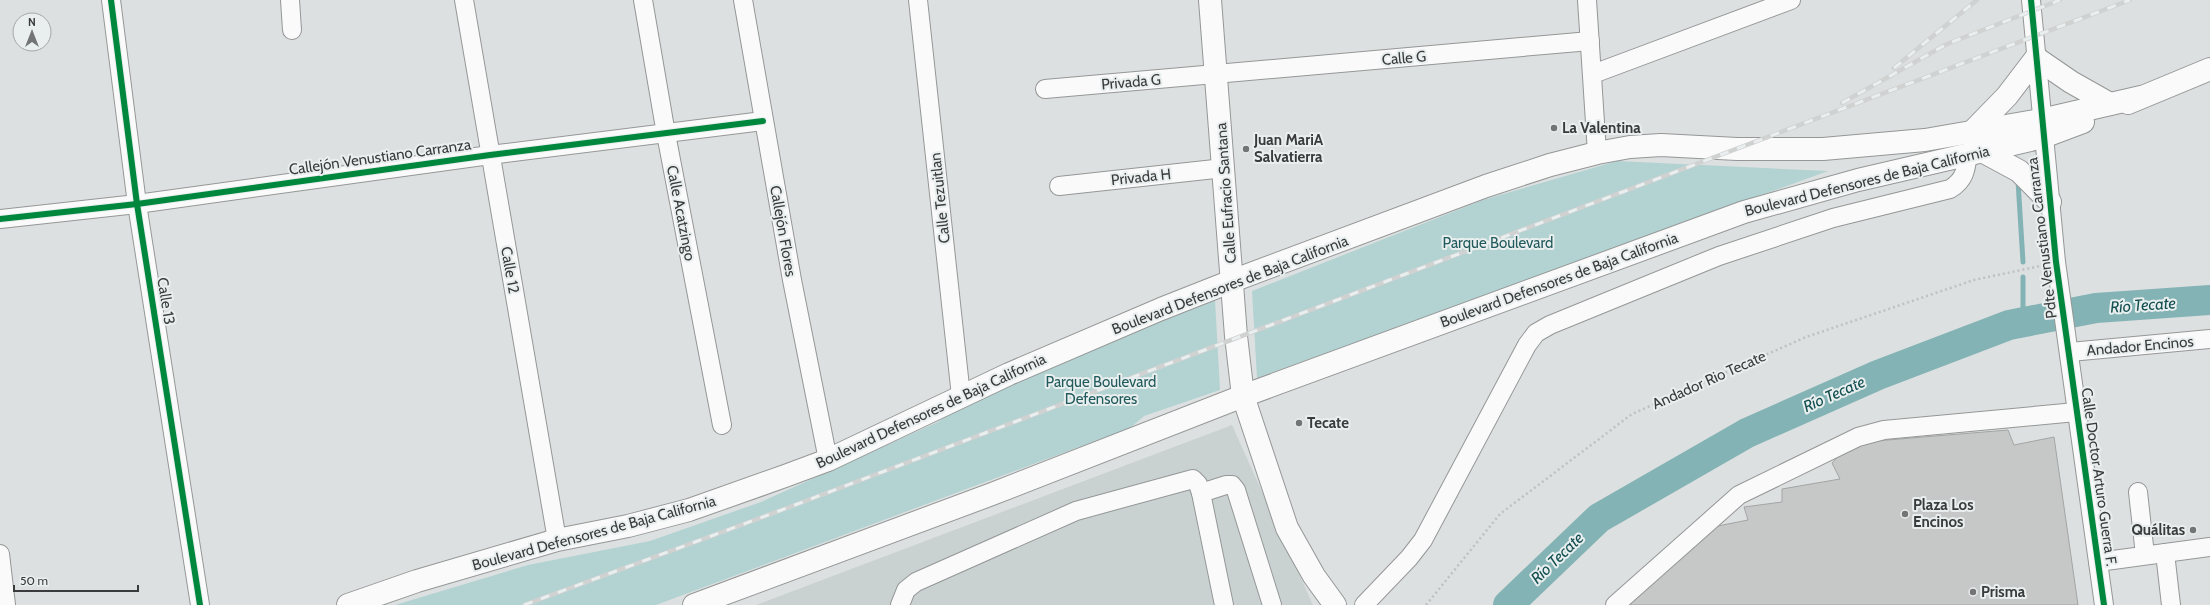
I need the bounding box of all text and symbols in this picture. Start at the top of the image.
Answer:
north arrow [12,12,52,52]
text: N [28,15,36,29]
street label: Calle G [1381,47,1427,69]
street label: Privada G [1100,70,1162,94]
place label: La Valentina [1562,119,1641,137]
street label: Calle Eufracio Santana [1212,121,1240,264]
marker: La Valentina [1549,123,1559,133]
place label: Juan MariA Salvatierra [1253,131,1324,166]
street label: Callejón Venustiano Carranza [288,135,473,179]
street label: Boulevard Defensores de Baja California [1743,142,1992,220]
marker: Juan MariA Salvatierra [1241,144,1251,154]
street label: Calle Tezuitlan [926,152,954,244]
street label: Pdte Venustiano Carranza [2023,156,2061,320]
street label: Calle Acatzingo [663,164,699,262]
street label: Privada H [1110,165,1172,189]
street label: Callejón Flores [766,184,800,278]
street label: Boulevard Defensores de Baja California [1438,228,1681,331]
street label: Boulevard Defensores de Baja California [1109,231,1351,338]
park label: Parque Boulevard [1443,234,1553,252]
street label: Calle 12 [497,245,523,295]
street label: Calle 13 [153,276,179,326]
water label: Río Tecate [2110,293,2176,317]
street label: Andador Encinos [2086,332,2194,360]
street label: Andador Rio Tecate [1649,347,1769,413]
street label: Boulevard Defensores de Baja California [813,349,1050,472]
water label: Río Tecate [1800,372,1868,416]
park label: Parque Boulevard Defensores [1046,373,1156,408]
street label: Calle Doctor Arturo Guerra F. [2078,387,2120,567]
place label: Tecate [1307,414,1349,432]
marker: Tecate [1294,418,1304,428]
street label: Boulevard Defensores de Baja California [470,492,719,574]
place label: Plaza Los Encinos [1913,496,1974,531]
marker: Plaza Los Encinos [1900,509,1910,519]
place label: Quálitas [2131,521,2185,539]
marker: Quálitas [2188,525,2198,535]
water label: Río Tecate [1527,528,1587,588]
scale bar [14,567,138,593]
text: 50 m [20,573,48,588]
place label: Prisma [1981,583,2026,601]
marker: Prisma [1968,587,1978,597]

